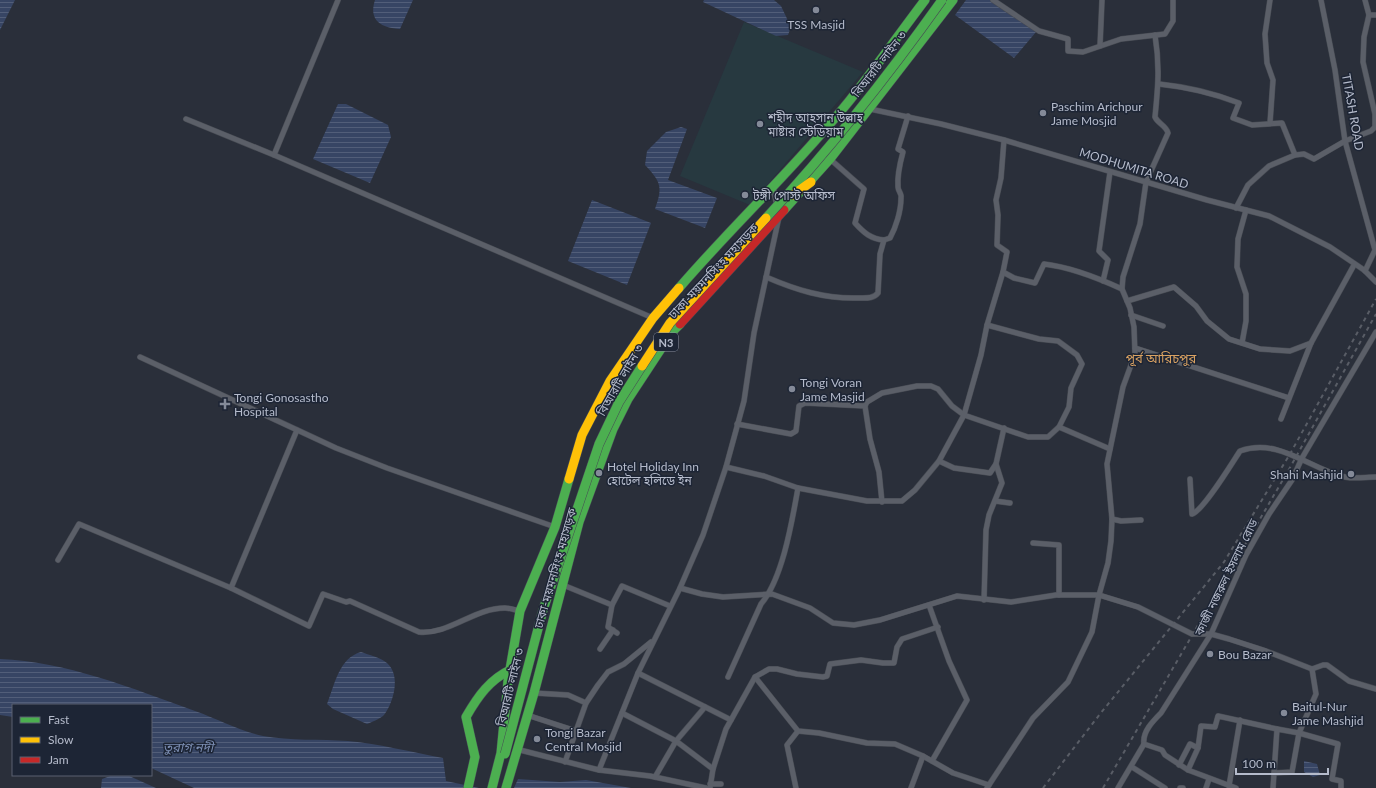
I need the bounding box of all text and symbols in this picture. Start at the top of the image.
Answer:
marker: TSS Masjid [811,5,821,15]
place label: TSS Masjid [787,17,845,32]
street label: বিআরটি লাইন ৩ [848,28,910,101]
street label: TITASH ROAD [1339,72,1367,152]
place label: Paschim Arichpur Jame Mosjid [1051,99,1143,128]
marker: Paschim Arichpur Jame Mosjid [1038,108,1048,118]
place label: শহীদ আহসান উল্লাহ্‌ মাষ্টার স্টেডিয়াম [767,110,863,139]
marker: শহীদ আহসান উল্লাহ্‌ মাষ্টার স্টেডিয়াম [755,119,765,129]
street label: MODHUMITA ROAD [1078,144,1190,192]
place label: টঙ্গী পোস্ট অফিস [752,188,836,203]
marker: টঙ্গী পোস্ট অফিস [740,190,750,200]
street label: ঢাকা-ময়মনসিংহ মহাসড়ক [664,220,761,322]
road number: N3 [654,333,678,351]
street label: বিআরটি লাইন ৩ [593,342,646,419]
district label: পূর্ব আরিচপুর [1126,350,1197,367]
place label: Tongi Voran Jame Masjid [800,375,865,404]
marker: Tongi Voran Jame Masjid [787,384,797,394]
place label: Tongi Gonosastho Hospital [234,390,329,419]
marker: Tongi Gonosastho Hospital [219,398,231,410]
place label: Hotel Holiday Inn হোটেল হলিডে ইন [607,459,699,488]
place label: Shahi Mashjid [1270,467,1343,482]
marker: Hotel Holiday Inn হোটেল হলিডে ইন [594,468,604,478]
marker: Shahi Mashjid [1346,469,1356,479]
street label: ঢাকা-ময়মনসিংহ মহাসড়ক [530,506,579,631]
street label: কাজী নজরুল ইসলাম রোড [1191,516,1261,639]
street label: বিআরটি লাইন ৩ [493,646,527,729]
place label: Bou Bazar [1218,647,1272,662]
marker: Bou Bazar [1205,649,1215,659]
place label: Baitul-Nur Jame Mashjid [1292,699,1363,728]
legend [12,704,152,776]
marker: Baitul-Nur Jame Mashjid [1279,708,1289,718]
text: Fast [48,712,70,727]
place label: Tongi Bazar Central Mosjid [545,725,622,754]
text: Slow [48,732,74,747]
marker: Tongi Bazar Central Mosjid [532,734,542,744]
water label: তুরাগ নদী [163,739,216,755]
scale bar [1236,750,1328,776]
text: Jam [48,752,69,767]
text: 100 m [1242,756,1276,771]

